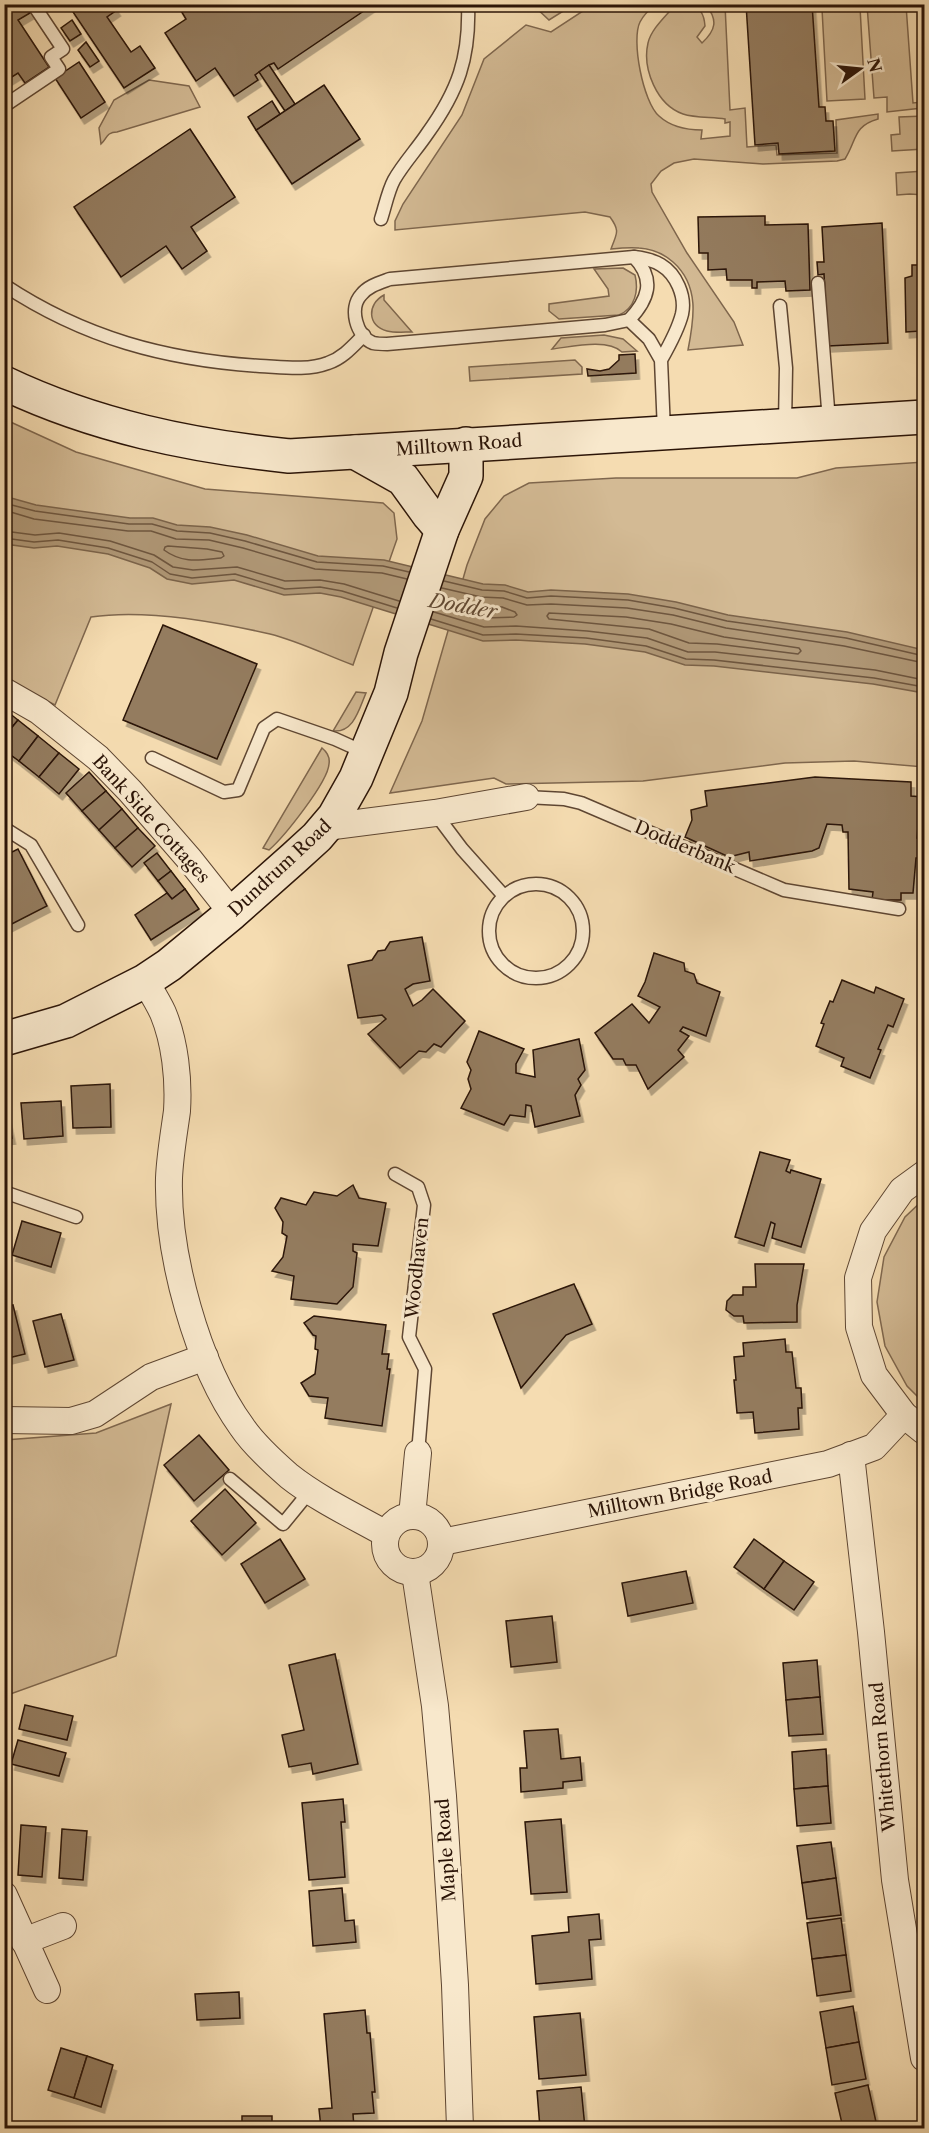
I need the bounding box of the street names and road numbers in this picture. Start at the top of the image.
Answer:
street label: Milltown Road [395,430,523,460]
street label: Bank Side Cottages [88,750,214,888]
street label: Dundrum Road [224,815,336,921]
street label: Dodderbank [631,816,740,879]
street label: Woodhaven [401,1216,433,1321]
street label: Milltown Bridge Road [586,1465,774,1523]
street label: Whitethorn Road [865,1681,901,1834]
street label: Maple Road [431,1798,461,1902]

